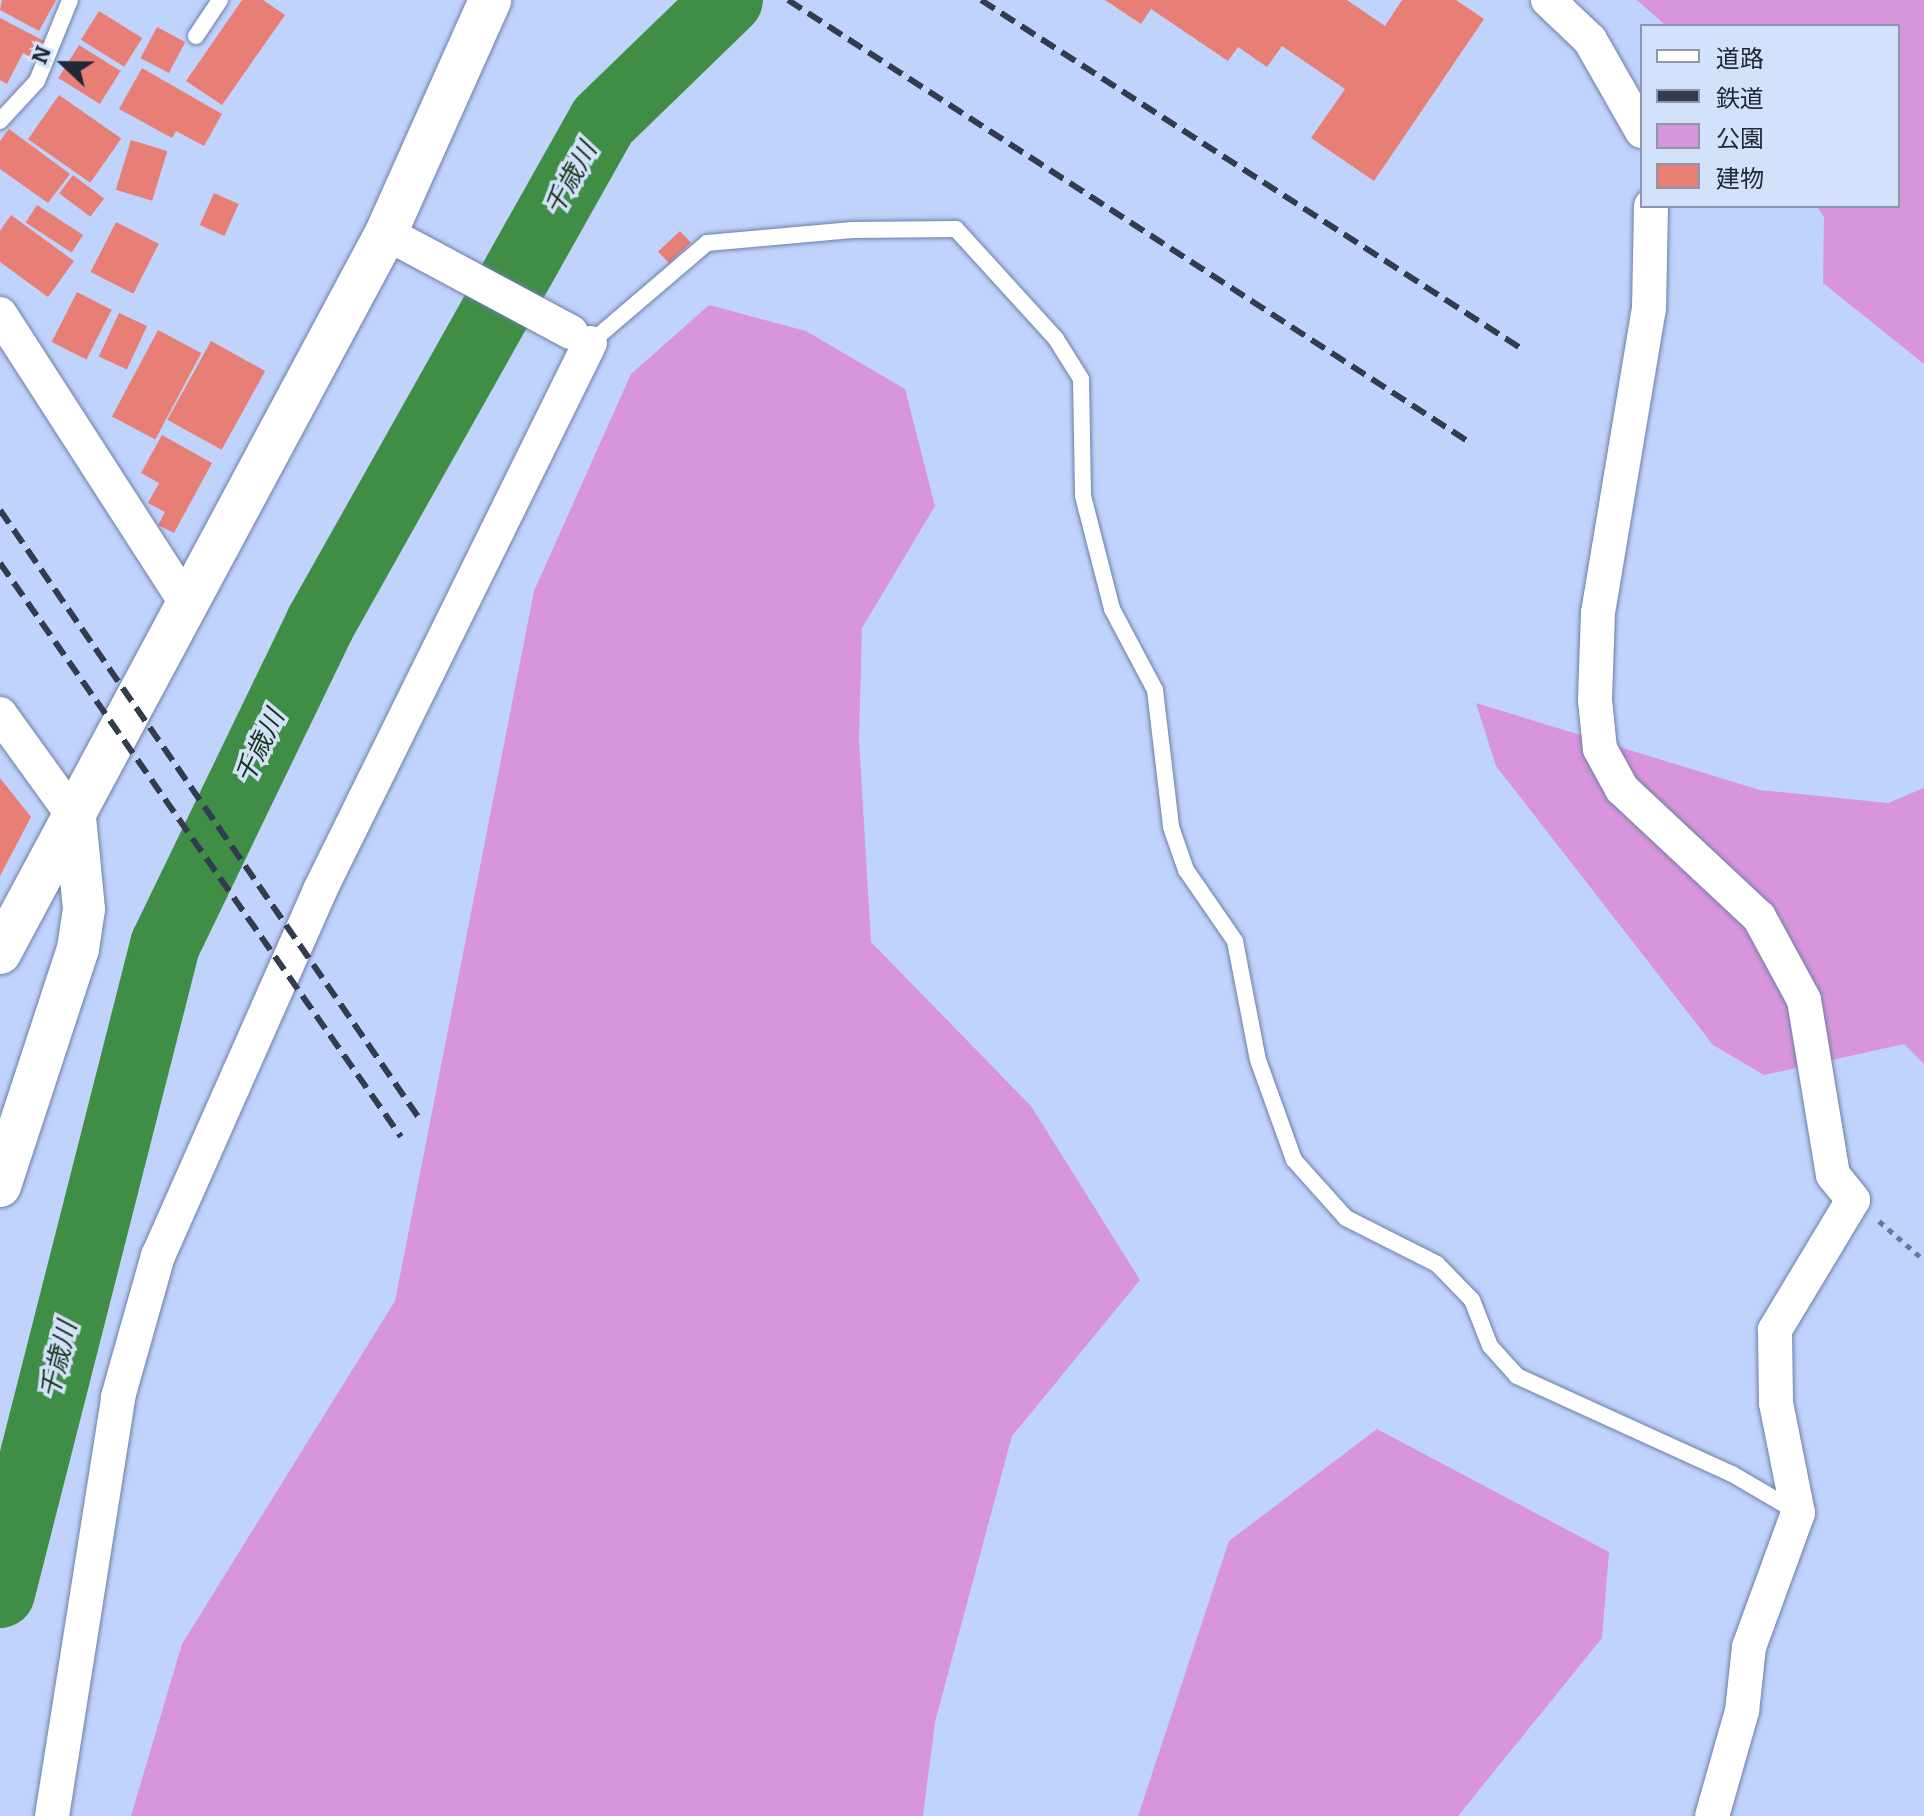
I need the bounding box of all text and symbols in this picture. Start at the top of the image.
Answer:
north arrow [24,24,104,104]
legend [1640,24,1900,208]
text: N [26,42,57,68]
text: 道路 [1716,45,1764,73]
text: 鉄道 [1716,85,1764,113]
text: 公園 [1716,125,1764,153]
water label: 千歳川 [538,137,604,221]
text: 建物 [1716,165,1764,193]
water label: 千歳川 [229,705,291,789]
water label: 千歳川 [34,1318,84,1402]

